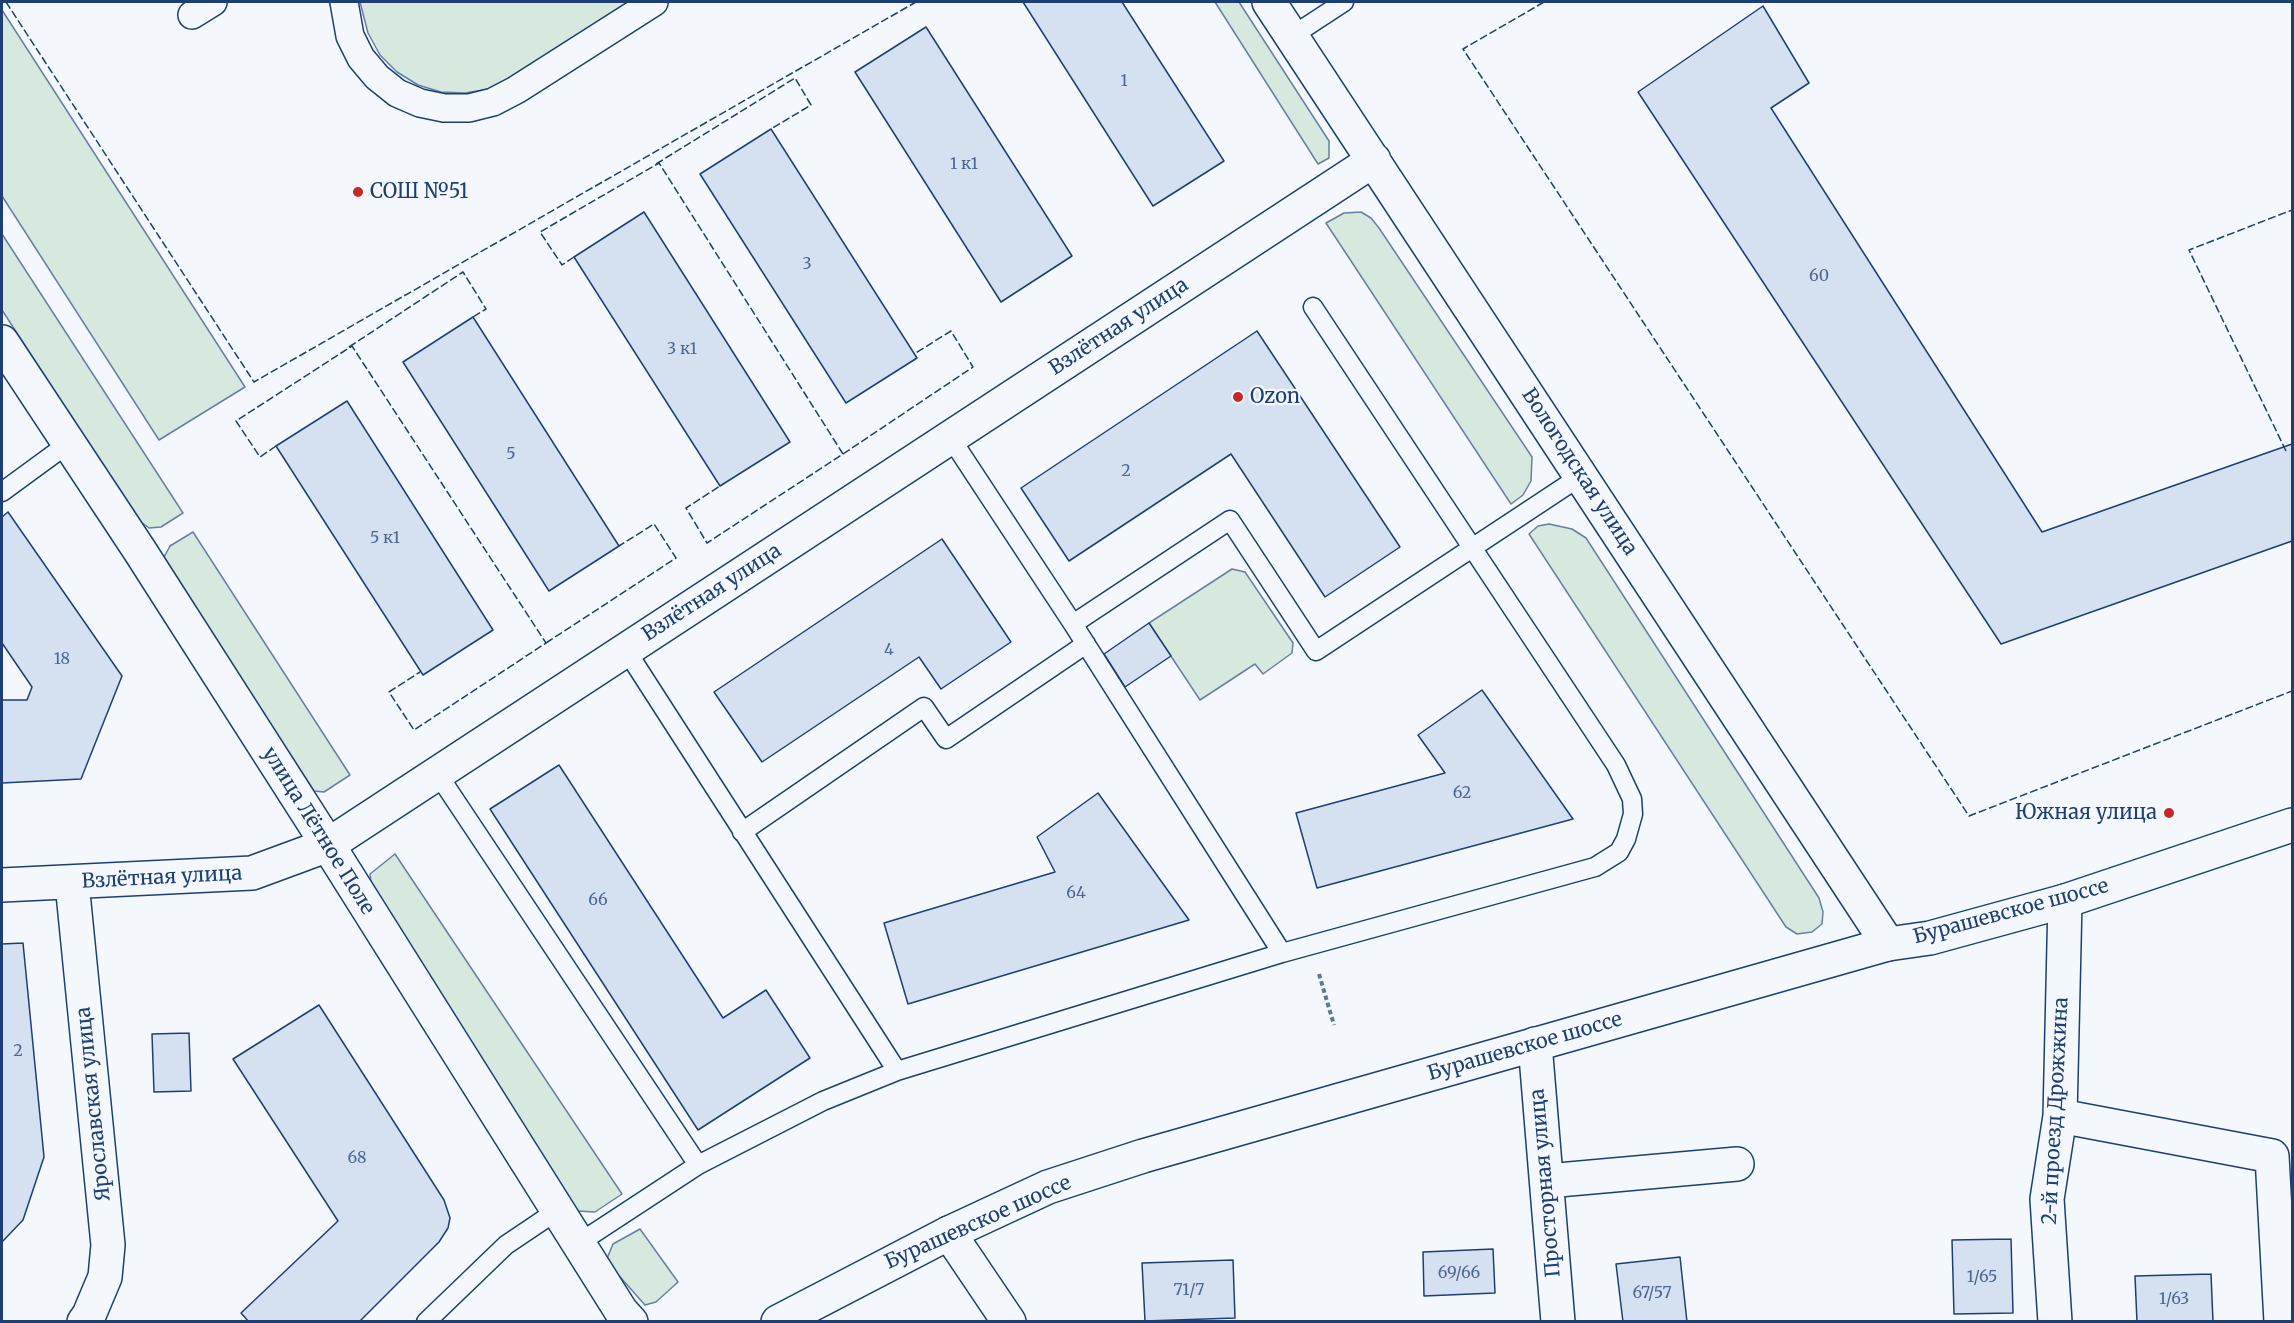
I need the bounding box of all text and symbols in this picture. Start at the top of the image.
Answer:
house number: 1 [1120,71,1128,91]
house number: 1 к1 [950,154,978,174]
place label: СОШ №51 [370,180,468,204]
marker: СОШ №51 [351,185,365,199]
house number: 3 [802,254,812,274]
house number: 60 [1809,266,1829,286]
street label: Взлётная улица [1045,273,1193,381]
house number: 3 к1 [667,339,697,359]
street label: Вологодская улица [1516,384,1642,560]
place label: Ozon [1250,385,1300,409]
marker: Ozon [1231,390,1245,404]
house number: 5 [506,444,516,464]
house number: 2 [1121,461,1131,481]
house number: 5 к1 [370,528,400,548]
street label: Взлётная улица [638,539,786,647]
house number: 4 [884,640,894,660]
house number: 18 [54,649,70,669]
street label: улица Лётное Поле [257,743,379,919]
house number: 62 [1453,783,1471,803]
place label: Южная улица [2015,801,2157,825]
marker: Южная улица [2162,806,2176,820]
street label: Взлётная улица [81,862,243,894]
street label: Бурашевское шоссе [1911,874,2111,950]
house number: 64 [1066,883,1086,903]
house number: 66 [588,890,608,910]
street label: 2-й проезд Дрожжина [2038,997,2074,1225]
street label: Ярославская улица [72,1006,116,1202]
street label: Бурашевское шоссе [1425,1008,1625,1086]
house number: 2 [13,1041,23,1061]
street label: Просторная улица [1526,1088,1566,1278]
house number: 68 [347,1148,367,1168]
street label: Бурашевское шоссе [881,1171,1075,1275]
house number: 69/66 [1438,1263,1480,1283]
house number: 1/65 [1967,1267,1997,1287]
house number: 71/7 [1174,1280,1204,1300]
house number: 67/57 [1632,1283,1672,1303]
house number: 1/63 [2159,1289,2189,1309]

